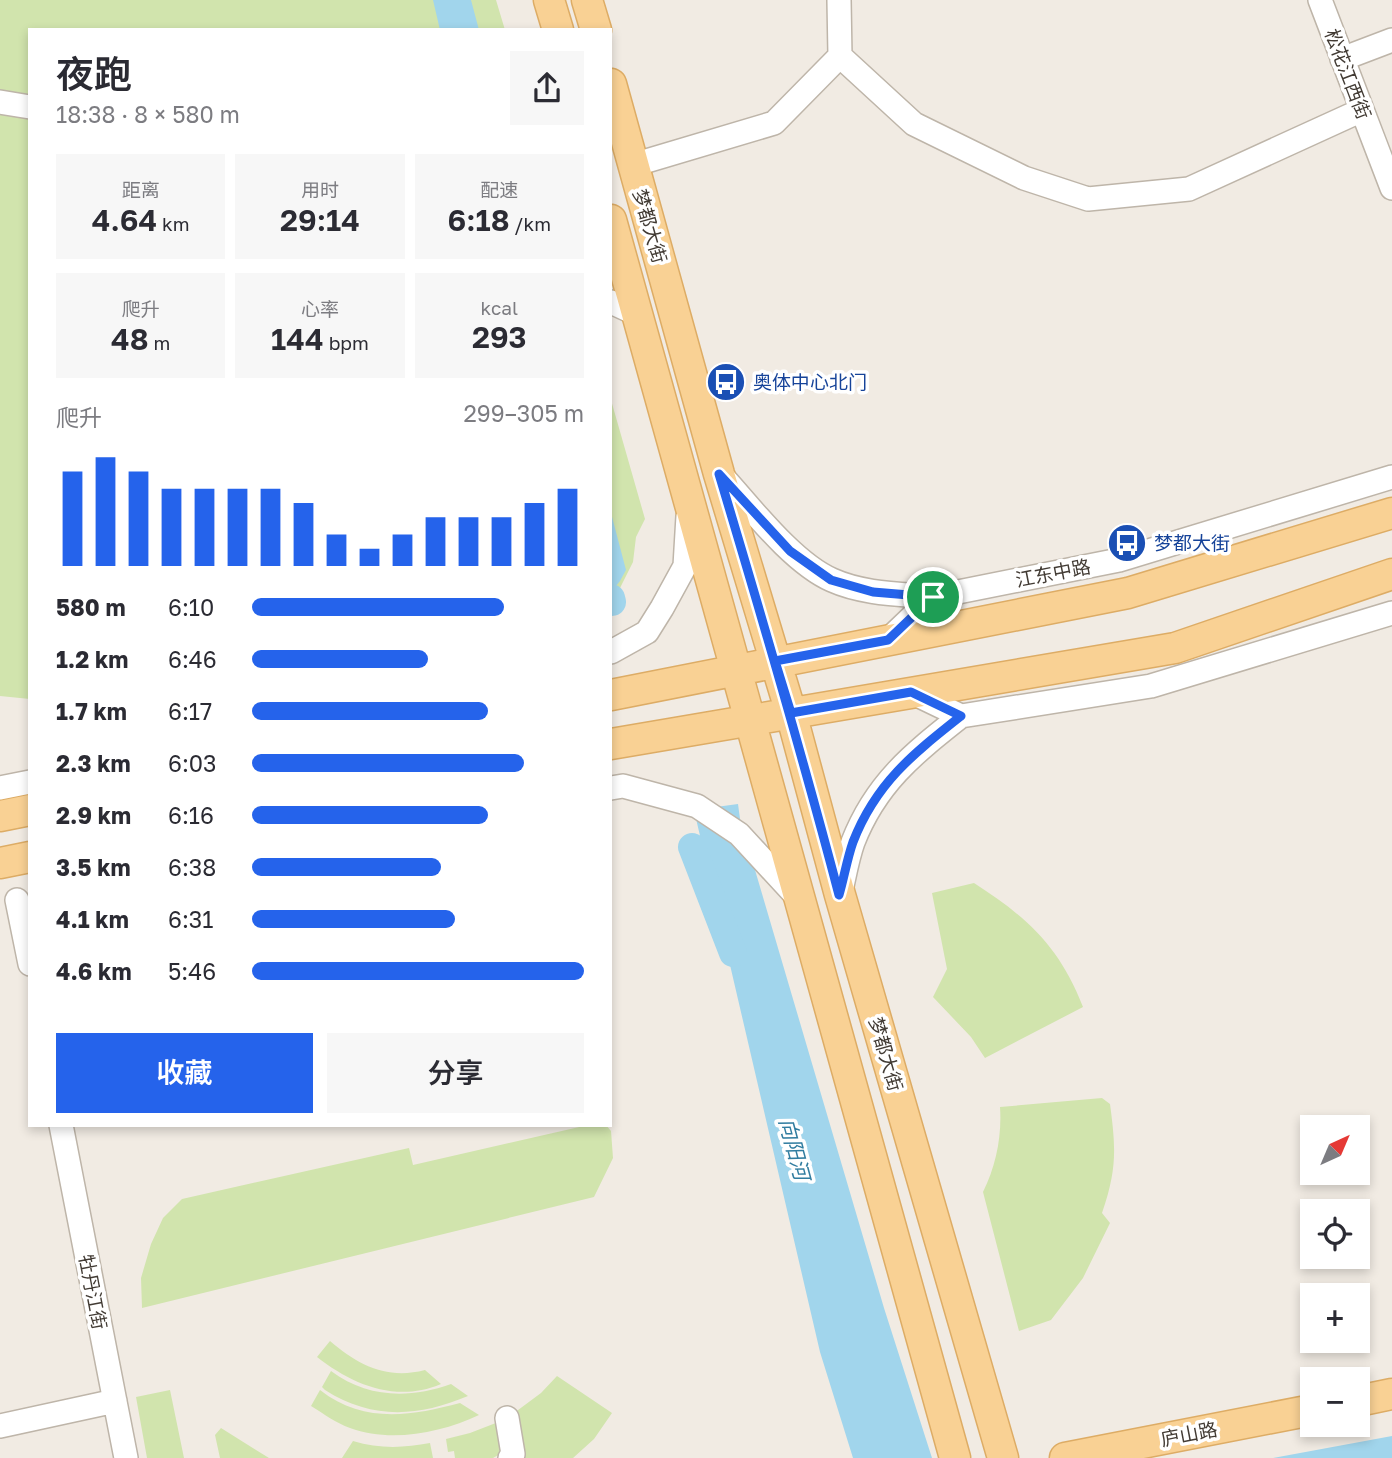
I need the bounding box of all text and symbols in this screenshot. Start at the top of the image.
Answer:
street label: 松花江西街 [1321,25,1376,122]
text: 夜跑 [56,51,132,96]
button: share [510,51,584,125]
text: 18:38 · 8 × 580 m [56,100,240,128]
text: 距离 [122,178,160,201]
text: 用时 [301,178,339,201]
text: 配速 [480,178,518,201]
street label: 梦都大街 [629,186,672,266]
text: 4.64 [92,202,157,238]
text: 29:14 [280,202,360,238]
text: 6:18 [448,202,510,238]
text: km [157,212,190,235]
text: /km [510,212,551,235]
text: kcal [481,296,518,319]
text: 爬升 [122,297,160,320]
text: 心率 [301,297,339,320]
text: 293 [472,319,527,355]
text: 48 [111,321,149,357]
text: 144 [271,321,324,357]
text: m [149,331,170,354]
text: bpm [324,331,369,354]
bus stop icon: 奥体中心北门 [705,361,747,403]
place label: 奥体中心北门 [753,370,867,393]
text: 299–305 m [463,399,584,427]
text: 爬升 [56,403,102,431]
bus stop icon: 梦都大街 [1106,522,1148,564]
place label: 梦都大街 [1154,531,1230,554]
street label: 江东中路 [1013,554,1092,591]
pin [903,567,963,627]
icon: arrive [914,578,952,616]
text: 580 m [56,593,126,621]
text: 6:10 [168,593,214,621]
text: 1.2 km [56,645,128,673]
text: 6:46 [168,645,217,673]
text: 1.7 km [56,697,127,725]
text: 6:17 [168,697,212,725]
text: 2.3 km [56,749,131,777]
text: 6:03 [168,749,217,777]
text: 2.9 km [56,801,131,829]
text: 6:16 [168,801,214,829]
text: 3.5 km [56,853,131,881]
text: 6:38 [168,853,216,881]
text: 4.1 km [56,905,129,933]
text: 6:31 [168,905,213,933]
text: 4.6 km [56,957,132,985]
text: 5:46 [168,957,216,985]
street label: 梦都大街 [865,1014,908,1094]
button: 收藏 [56,1033,313,1113]
button: 分享 [327,1033,584,1113]
water label: 向阳河 [774,1115,817,1186]
north arrow [1300,1115,1370,1185]
map controls [1300,1115,1370,1437]
button: locate [1300,1199,1370,1269]
street label: 牡丹江街 [75,1252,112,1331]
button: + [1300,1283,1370,1353]
button: − [1300,1367,1370,1437]
street label: 庐山路 [1159,1417,1219,1450]

